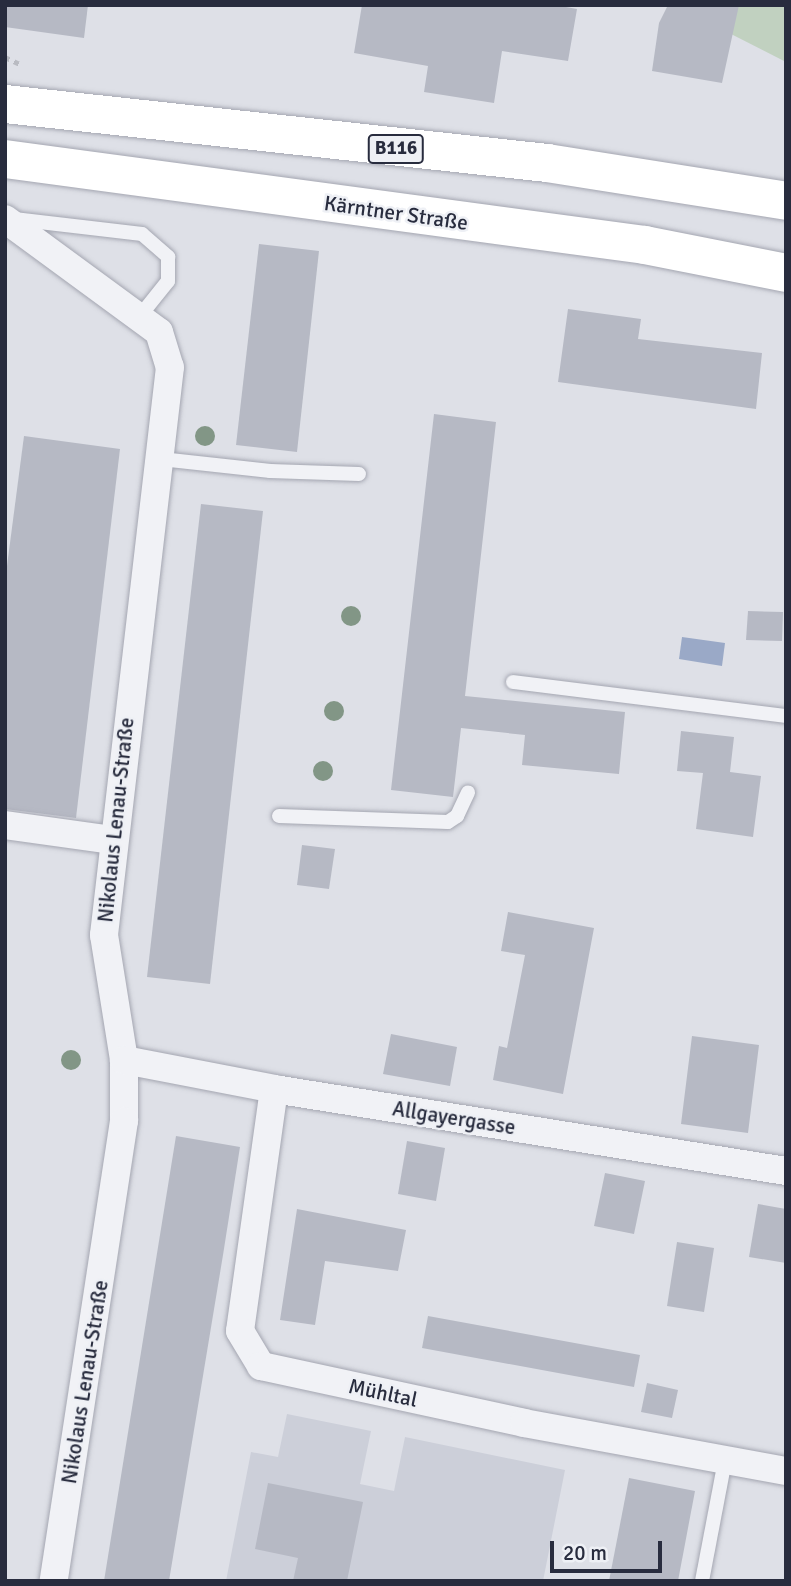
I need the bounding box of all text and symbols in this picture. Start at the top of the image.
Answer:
road number: B116 [366,134,426,164]
street label: Kärntner Straße [322,190,470,236]
street label: Nikolaus Lenau-Straße [93,716,139,924]
street label: Allgayergasse [391,1096,517,1140]
street label: Nikolaus Lenau-Straße [56,1278,114,1486]
street label: Mühltal [346,1373,420,1413]
scale bar [553,1526,665,1570]
text: 20 m [563,1540,607,1566]

